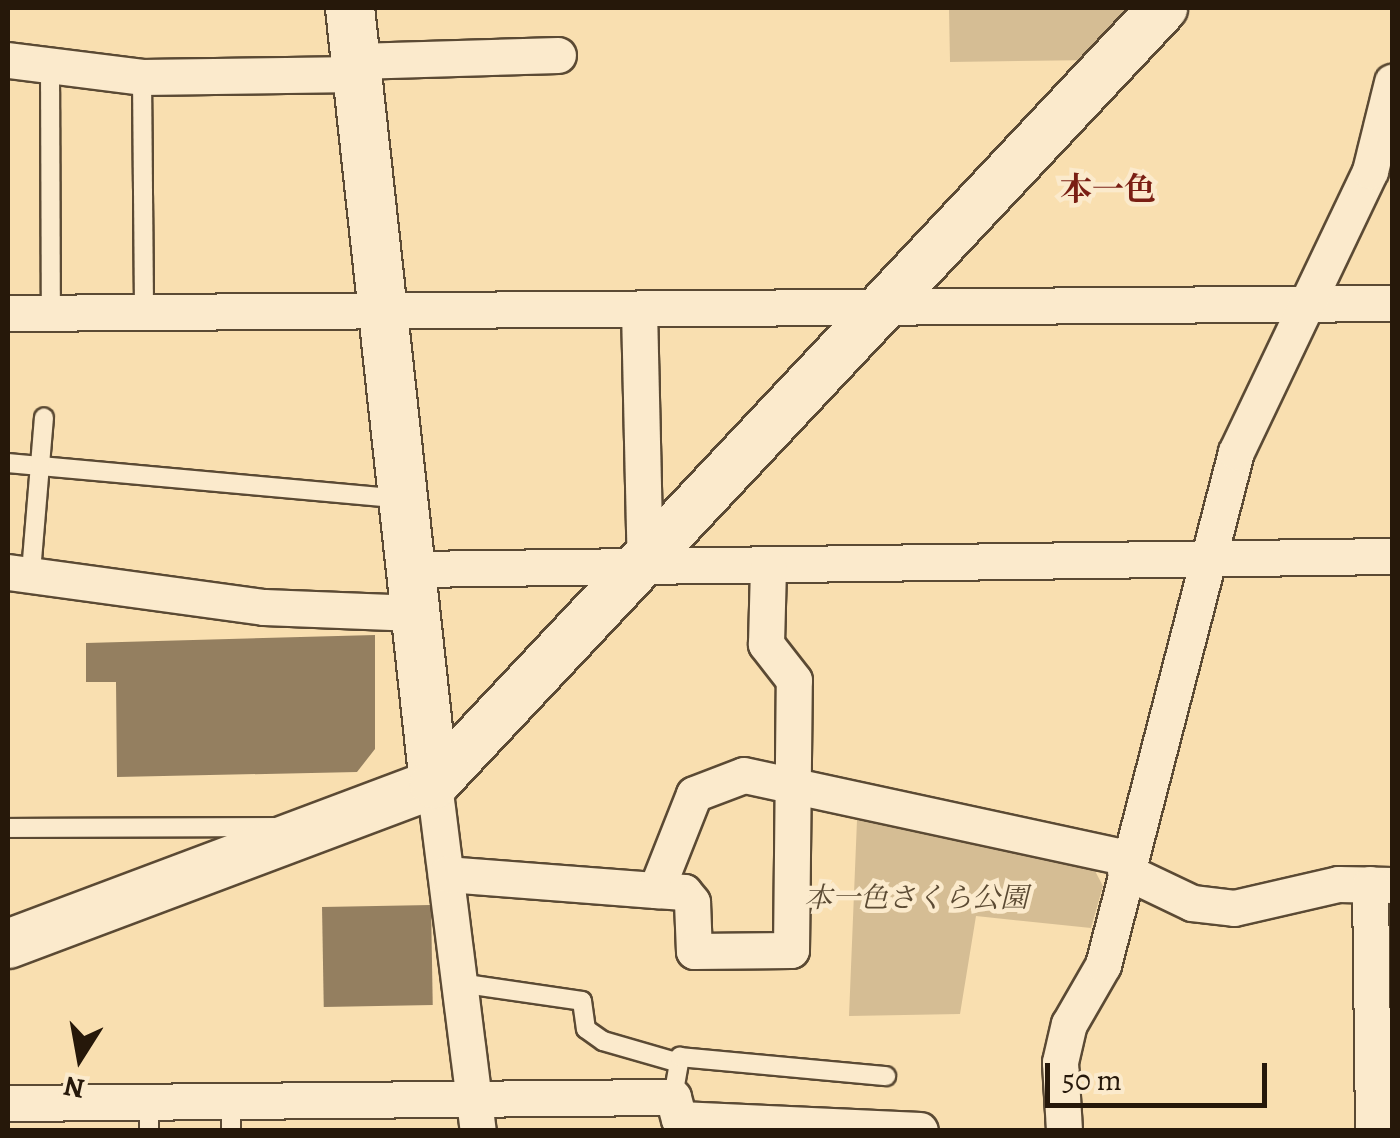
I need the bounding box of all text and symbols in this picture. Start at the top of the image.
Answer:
district label: 本一色 [1060,170,1156,208]
park label: 本一色さくら公園 [804,881,1028,915]
north arrow [30,1008,130,1108]
scale bar [1050,1043,1272,1105]
text: 50 m [1062,1060,1122,1100]
text: N [61,1067,88,1108]

